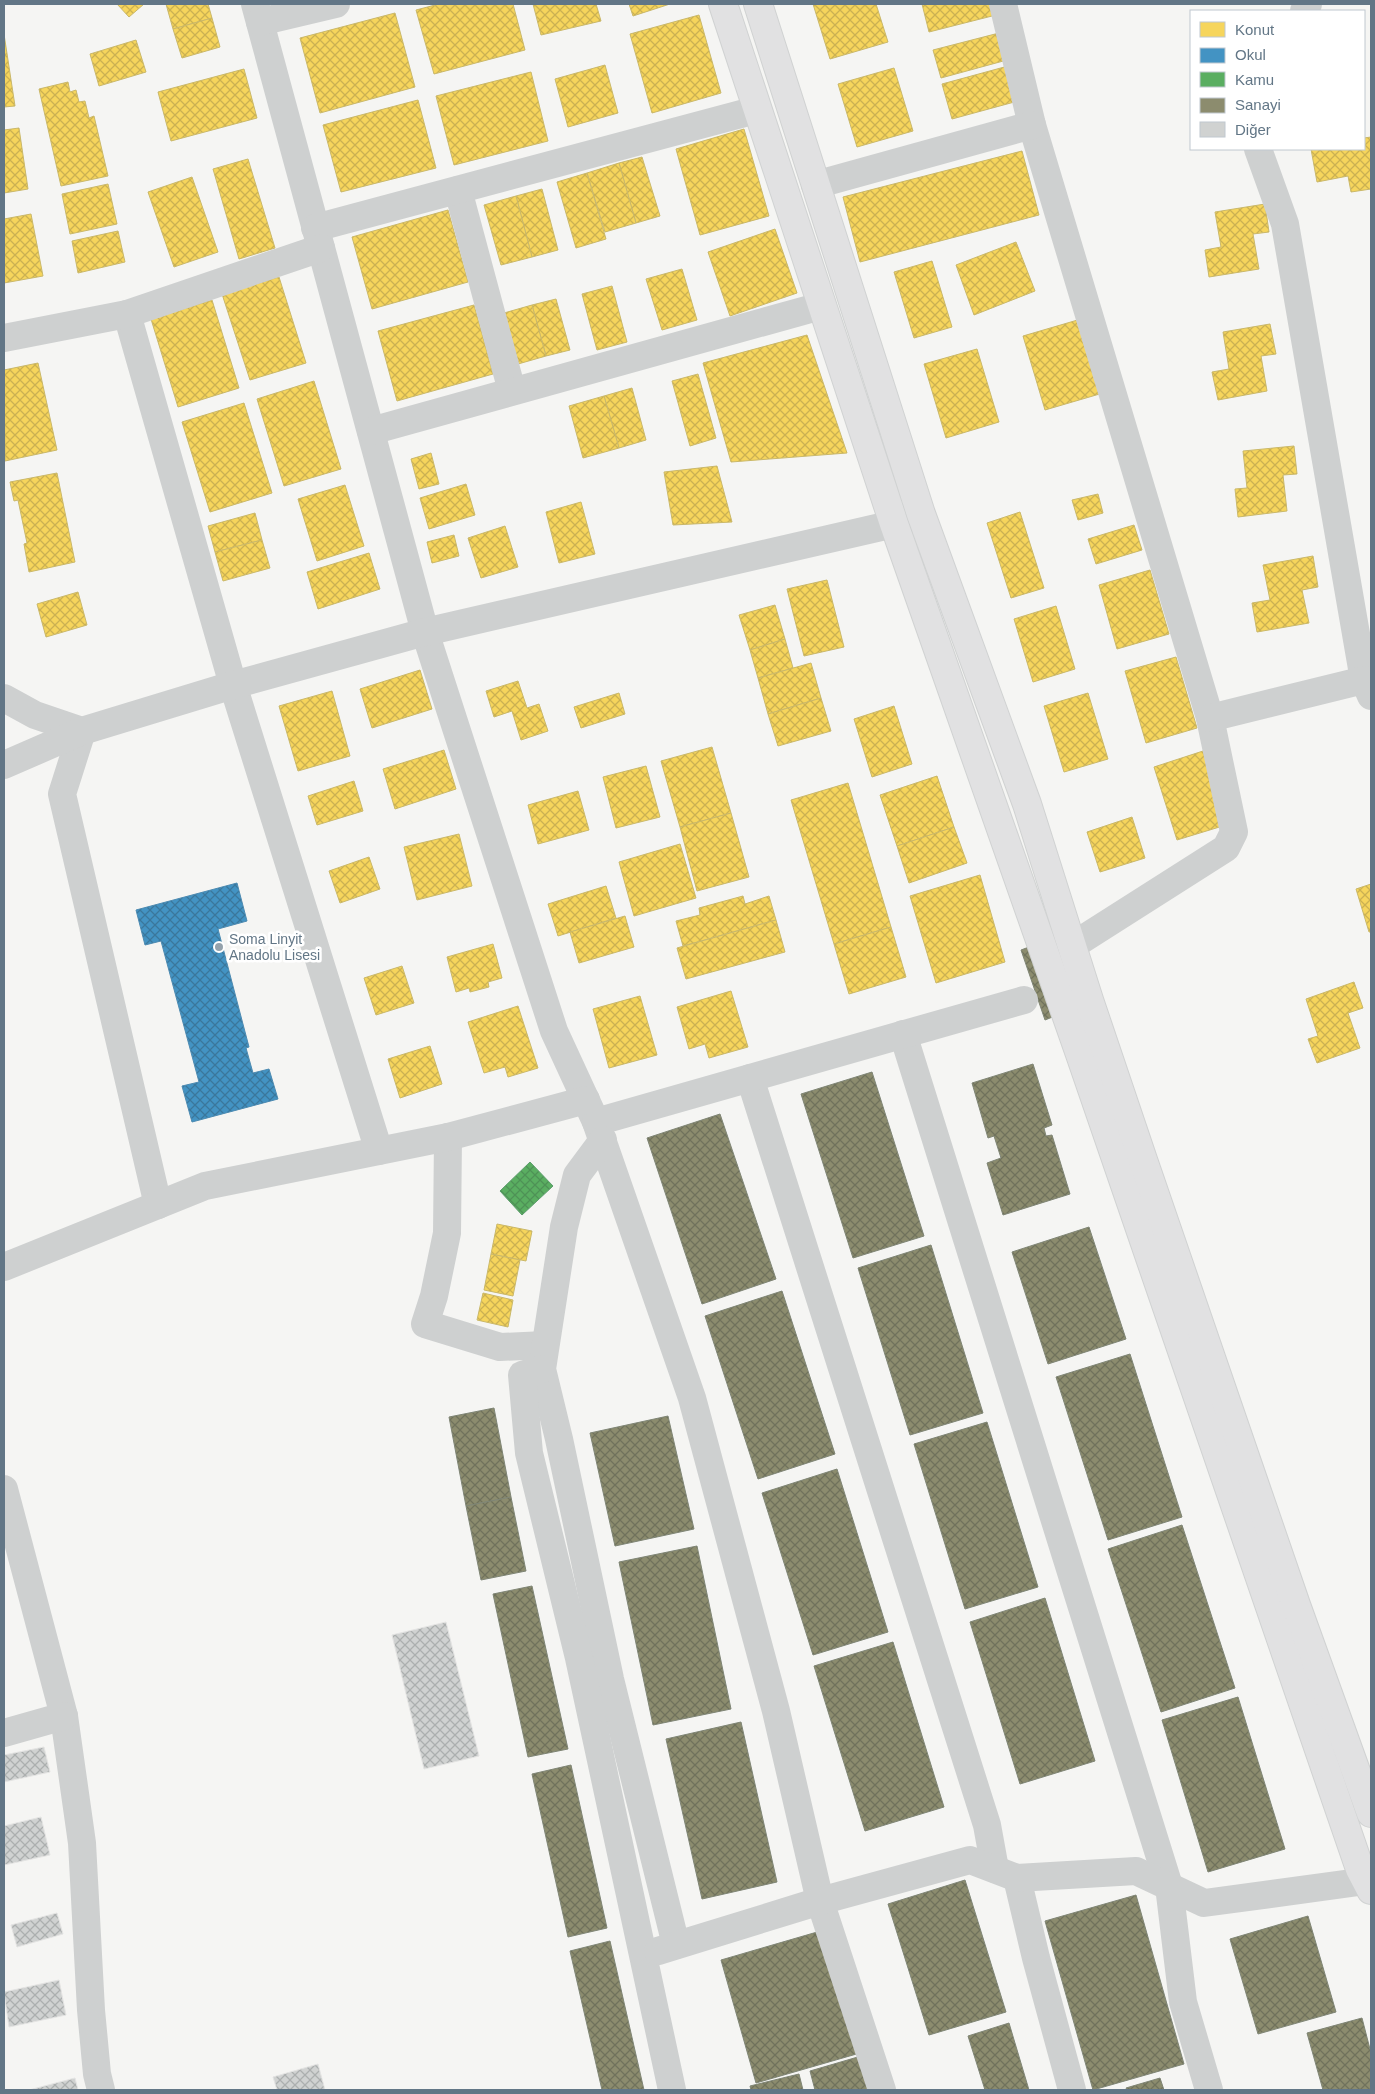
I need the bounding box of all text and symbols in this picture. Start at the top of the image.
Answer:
legend [1190,10,1365,150]
text: Konut [1235,21,1275,38]
text: Okul [1235,46,1266,63]
text: Kamu [1235,71,1274,88]
text: Sanayi [1235,96,1281,113]
text: Diğer [1235,121,1271,138]
place label: Soma Linyit Anadolu Lisesi [229,931,320,963]
marker: Soma Linyit Anadolu Lisesi [213,941,225,953]

